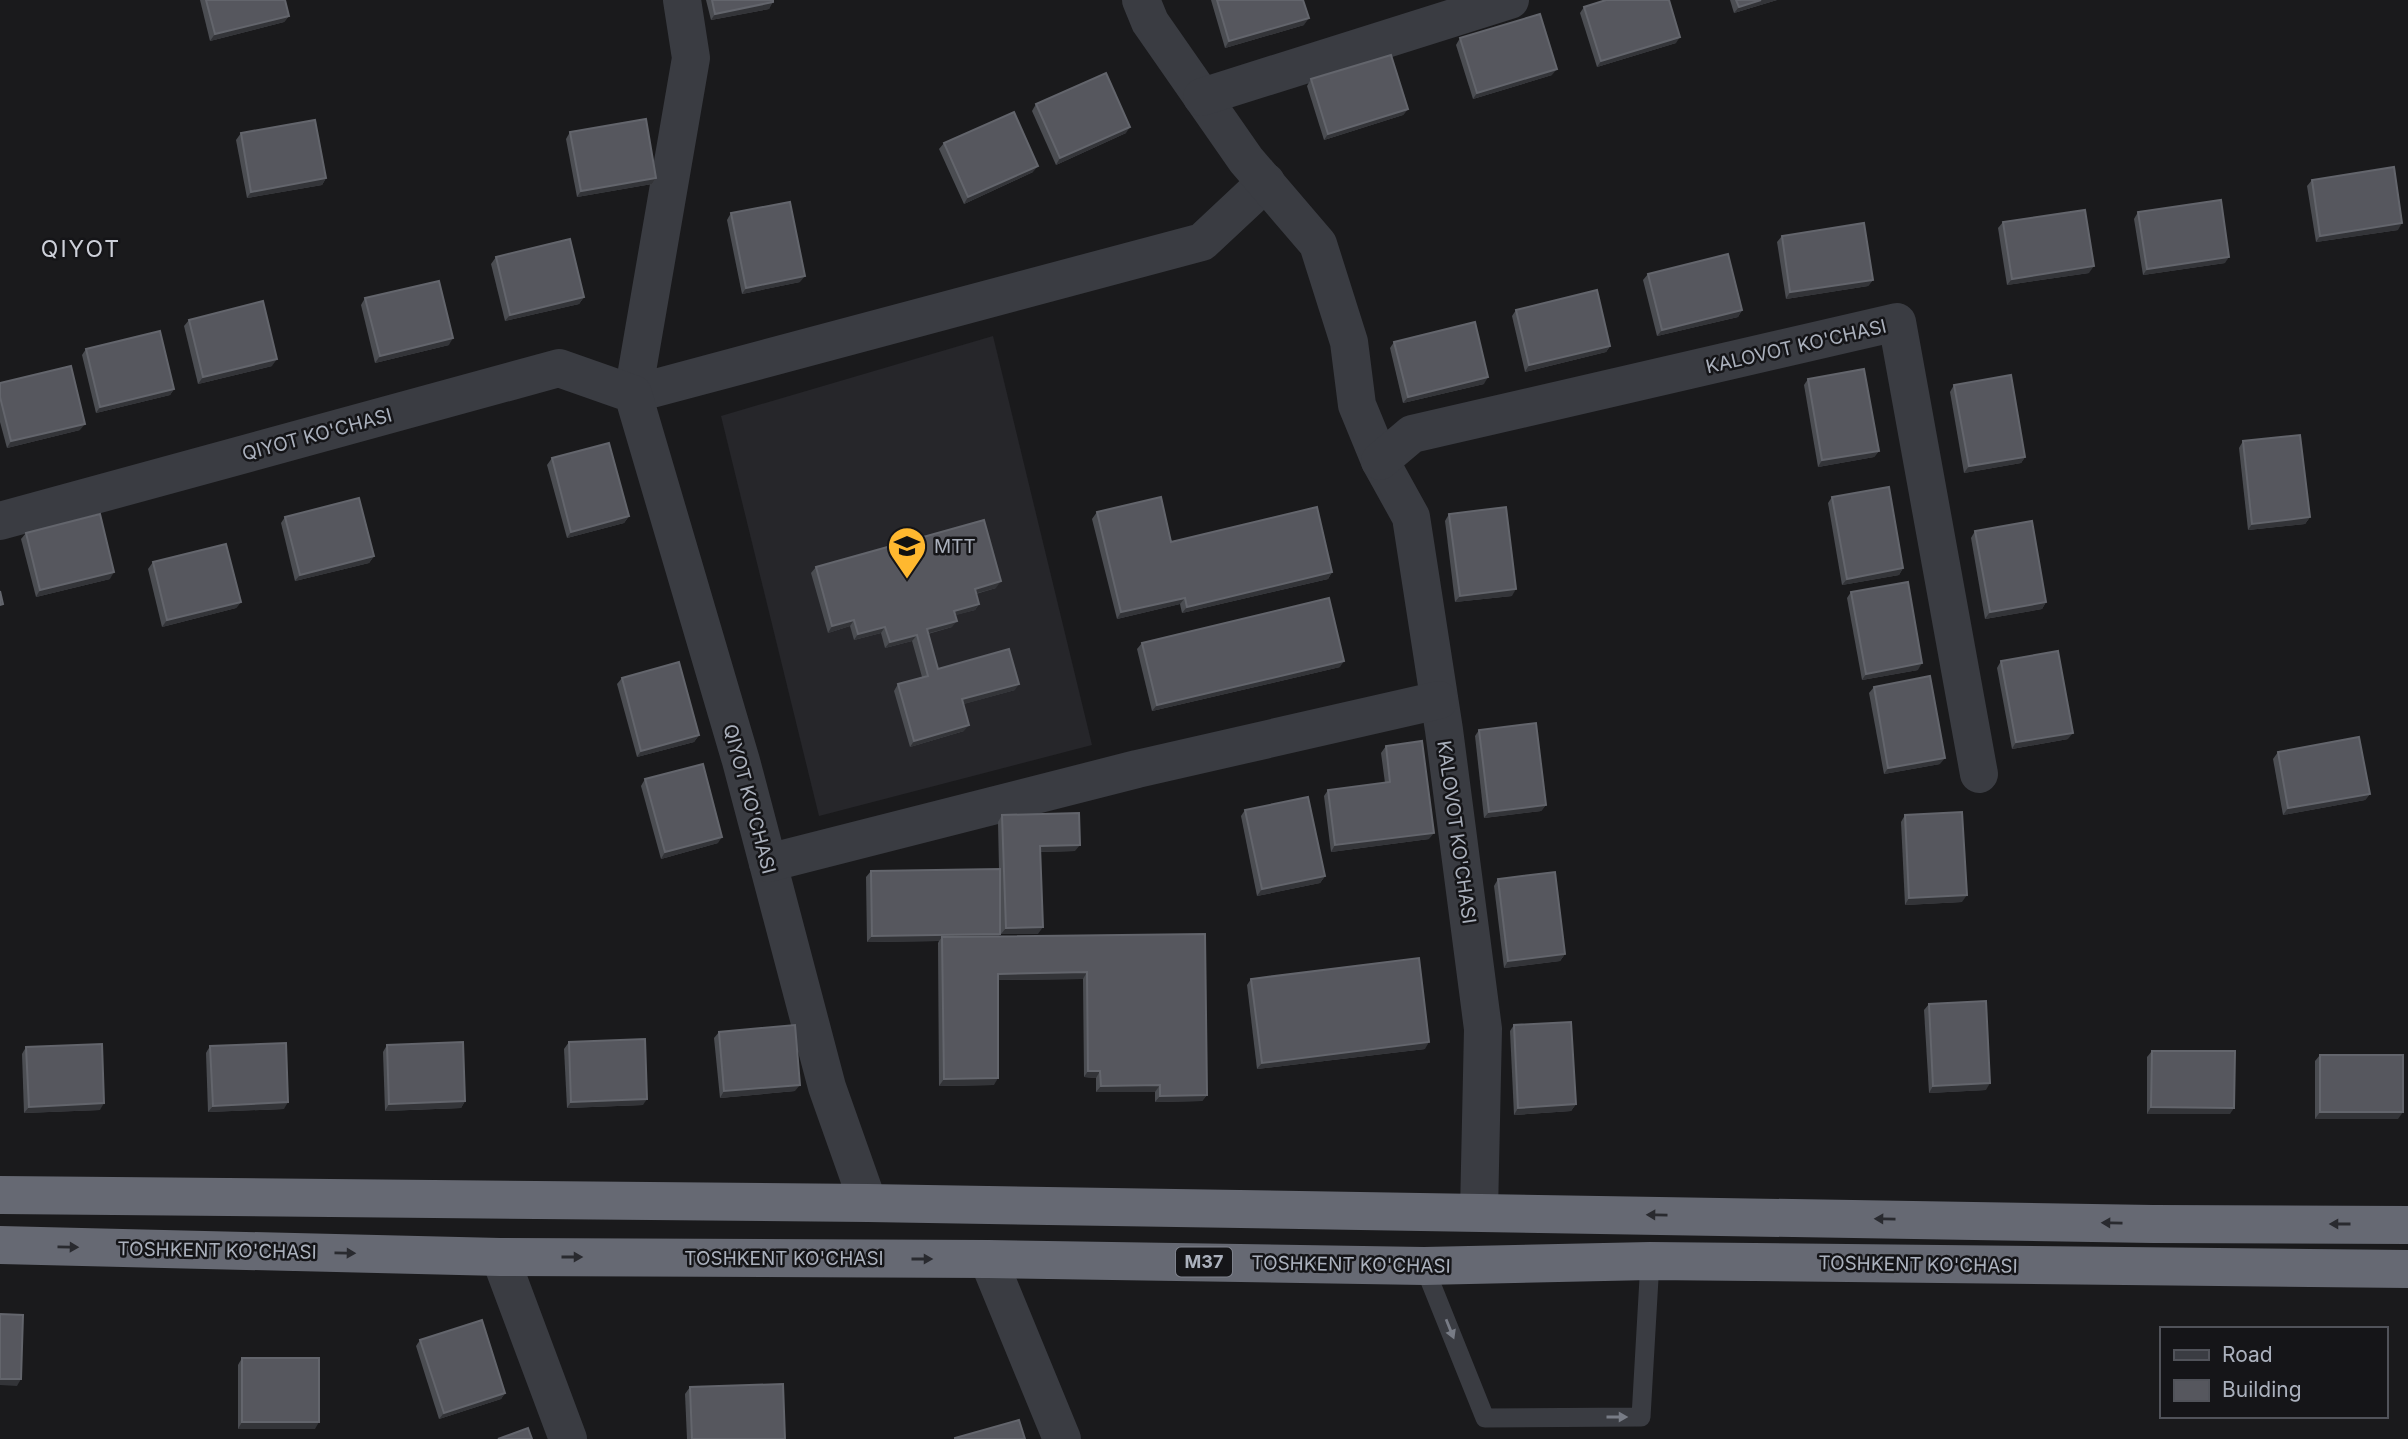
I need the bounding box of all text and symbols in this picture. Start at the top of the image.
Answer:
district label: QIYOT [41,235,121,263]
street label: KALOVOT KO'CHASI [1704,315,1889,378]
street label: QIYOT KO'CHASI [240,403,395,466]
school or university icon: MTT [886,525,928,580]
place label: MTT [934,535,976,558]
street label: QIYOT KO'CHASI [718,722,781,877]
street label: KALOVOT KO'CHASI [1432,739,1481,925]
one-way arrow [1646,1210,1668,1221]
one-way arrow [1874,1213,1896,1225]
one-way arrow [2101,1217,2123,1229]
one-way arrow [2329,1218,2351,1230]
street label: TOSHKENT KO'CHASI [117,1237,317,1264]
one-way arrow [57,1241,79,1253]
one-way arrow [334,1247,356,1259]
street label: TOSHKENT KO'CHASI [684,1247,884,1270]
road number: M37 [1176,1247,1232,1276]
one-way arrow [561,1251,583,1263]
street label: TOSHKENT KO'CHASI [1251,1251,1451,1278]
street label: TOSHKENT KO'CHASI [1818,1251,2018,1278]
one-way arrow [911,1253,933,1264]
one-way arrow [1444,1319,1455,1340]
legend [2160,1327,2387,1418]
text: Road [2222,1342,2273,1367]
text: Building [2222,1377,2302,1402]
one-way arrow [1606,1412,1628,1423]

